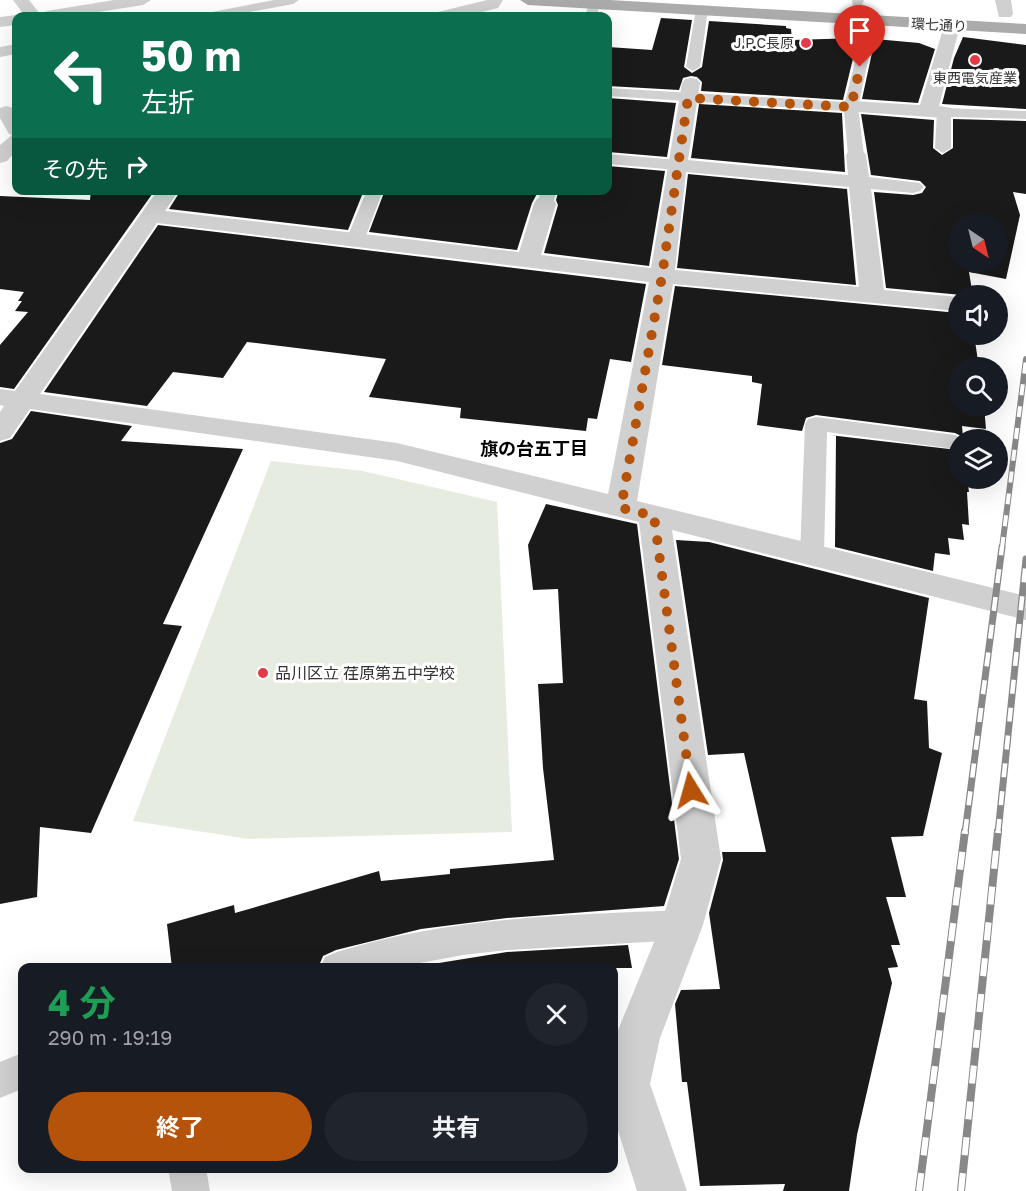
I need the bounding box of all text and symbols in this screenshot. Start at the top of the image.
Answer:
pin [834,5,885,67]
icon: arrive [843,14,876,47]
street label: 環七通り [911,15,967,34]
text: 50 m [141,30,241,80]
place label: J.P.C長原 [734,34,794,51]
icon: left [42,36,120,114]
marker: J.P.C長原 [799,36,813,50]
marker: 東西電気産業 [968,53,982,67]
place label: 東西電気産業 [933,69,1017,86]
text: 左折 [141,86,195,118]
icon: right [120,150,153,183]
text: その先 [42,155,108,182]
north arrow [948,213,1008,273]
map controls [948,213,1008,489]
button: sound [948,285,1008,345]
button: search [948,357,1008,417]
button: layers [948,429,1008,489]
district label: 旗の台五丁目 [480,437,588,459]
place label: 品川区立 荏原第五中学校 [275,663,455,683]
marker: 品川区立 荏原第五中学校 [256,666,270,680]
position arrow [659,758,723,822]
text: 4 分 [48,981,116,1024]
button: close [525,983,588,1046]
text: 290 m · 19:19 [48,1025,172,1049]
button: 終了 [48,1092,312,1161]
button: 共有 [324,1092,588,1161]

